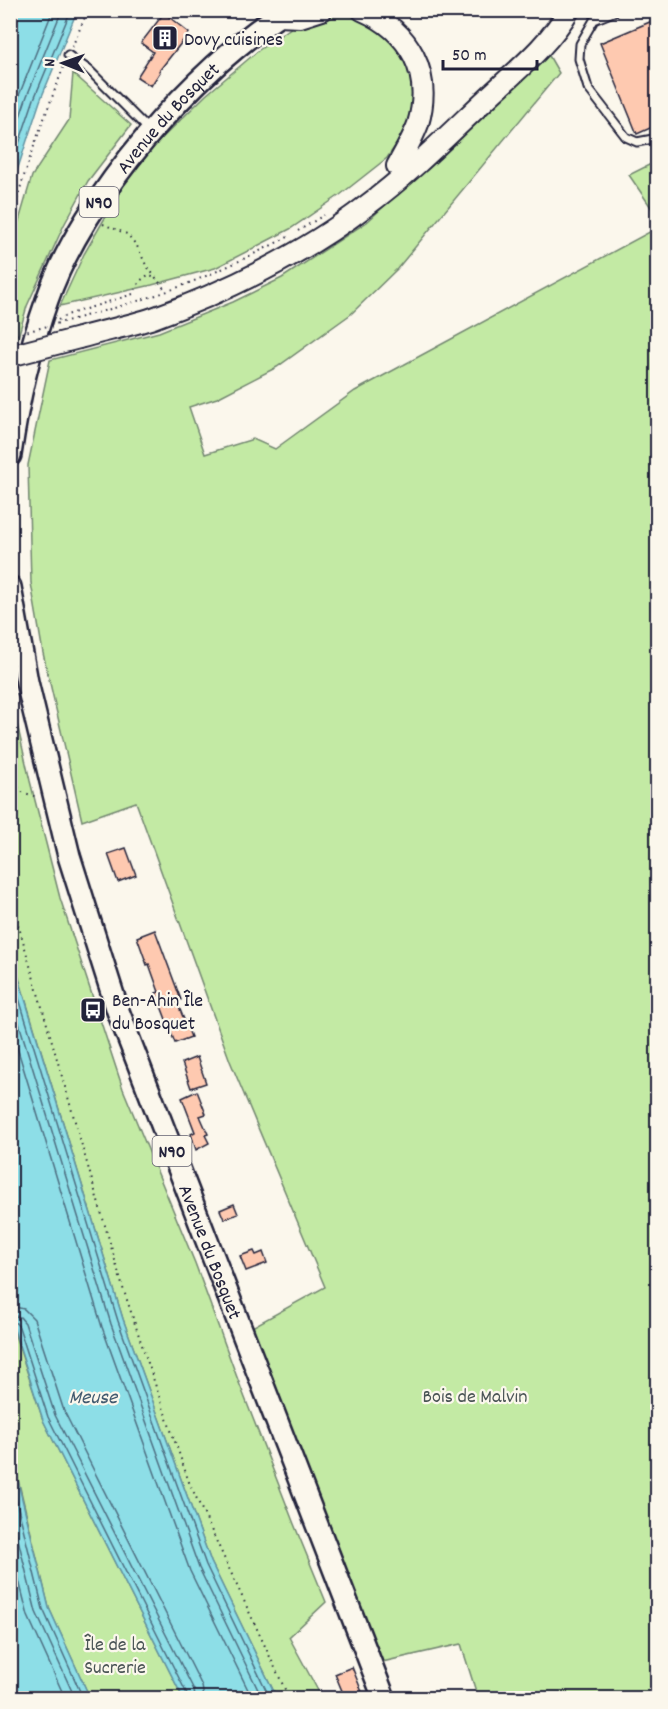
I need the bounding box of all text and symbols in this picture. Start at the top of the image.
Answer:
building icon: Dovy cuisines [150,23,180,53]
place label: Dovy cuisines [184,27,283,55]
north arrow [33,33,93,93]
scale bar [443,33,538,71]
text: 50 m [452,44,487,69]
street label: Avenue du Bosquet [111,57,227,181]
text: N [39,59,62,67]
road number: N90 [80,187,118,217]
place label: Ben-Ahin Île du Bosquet [112,988,203,1039]
bus stop icon: Ben-Ahin Île du Bosquet [78,995,108,1025]
road number: N90 [152,1136,192,1166]
street label: Avenue du Bosquet [170,1181,247,1324]
water label: Meuse [69,1384,119,1414]
park label: Bois de Malvin [423,1384,527,1412]
park label: Île de la Sucrerie [84,1632,146,1683]

